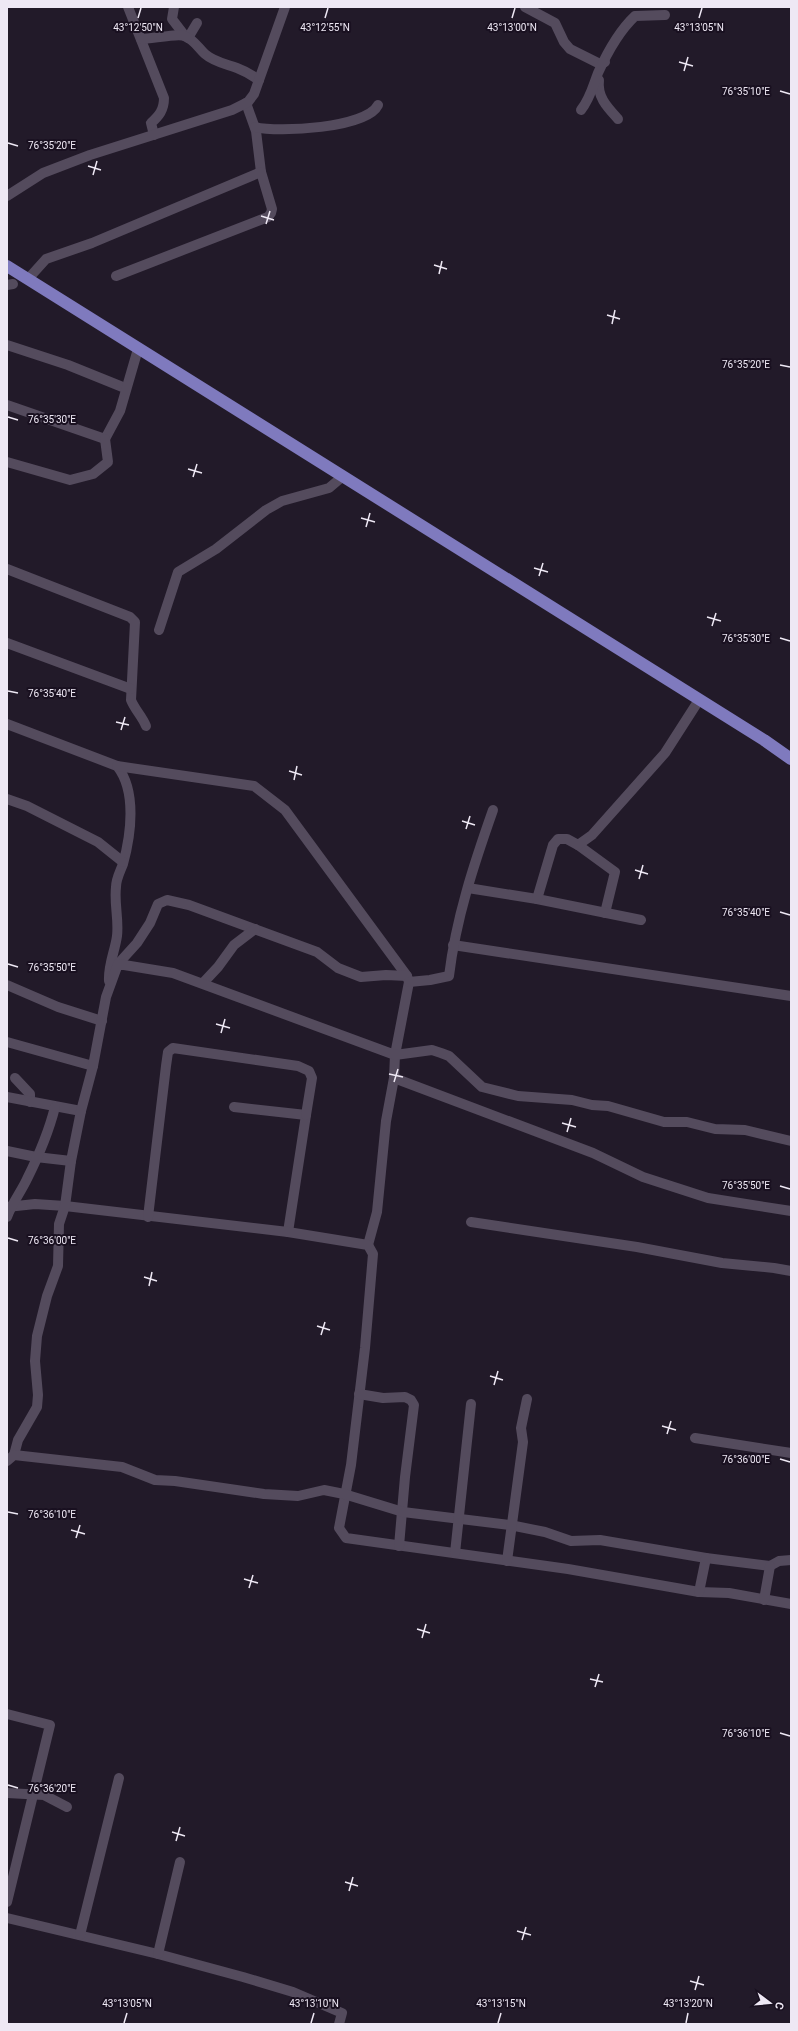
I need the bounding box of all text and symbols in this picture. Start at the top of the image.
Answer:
text: 43°12'50"N [113,22,163,33]
text: 43°12'55"N [300,22,350,33]
text: 43°13'00"N [487,22,537,33]
text: 43°13'05"N [674,22,724,33]
text: 76°35'10"E [722,86,770,97]
text: 76°35'20"E [28,140,76,151]
text: 76°35'20"E [722,359,770,370]
text: 76°35'30"E [28,414,76,425]
text: 76°35'30"E [722,633,770,644]
text: 76°35'40"E [28,688,76,699]
text: 76°35'40"E [722,907,770,918]
text: 76°35'50"E [28,962,76,973]
text: 76°35'50"E [722,1180,770,1191]
text: 76°36'00"E [28,1235,76,1246]
text: 76°36'00"E [722,1454,770,1465]
text: 76°36'10"E [28,1509,76,1520]
text: 76°36'10"E [722,1728,770,1739]
text: 76°36'20"E [28,1783,76,1794]
north arrow [750,1983,790,2023]
text: 43°13'05"N [102,1998,152,2009]
text: 43°13'10"N [289,1998,339,2009]
text: 43°13'15"N [476,1998,526,2009]
text: 43°13'20"N [663,1998,713,2009]
text: С [772,2000,786,2011]

